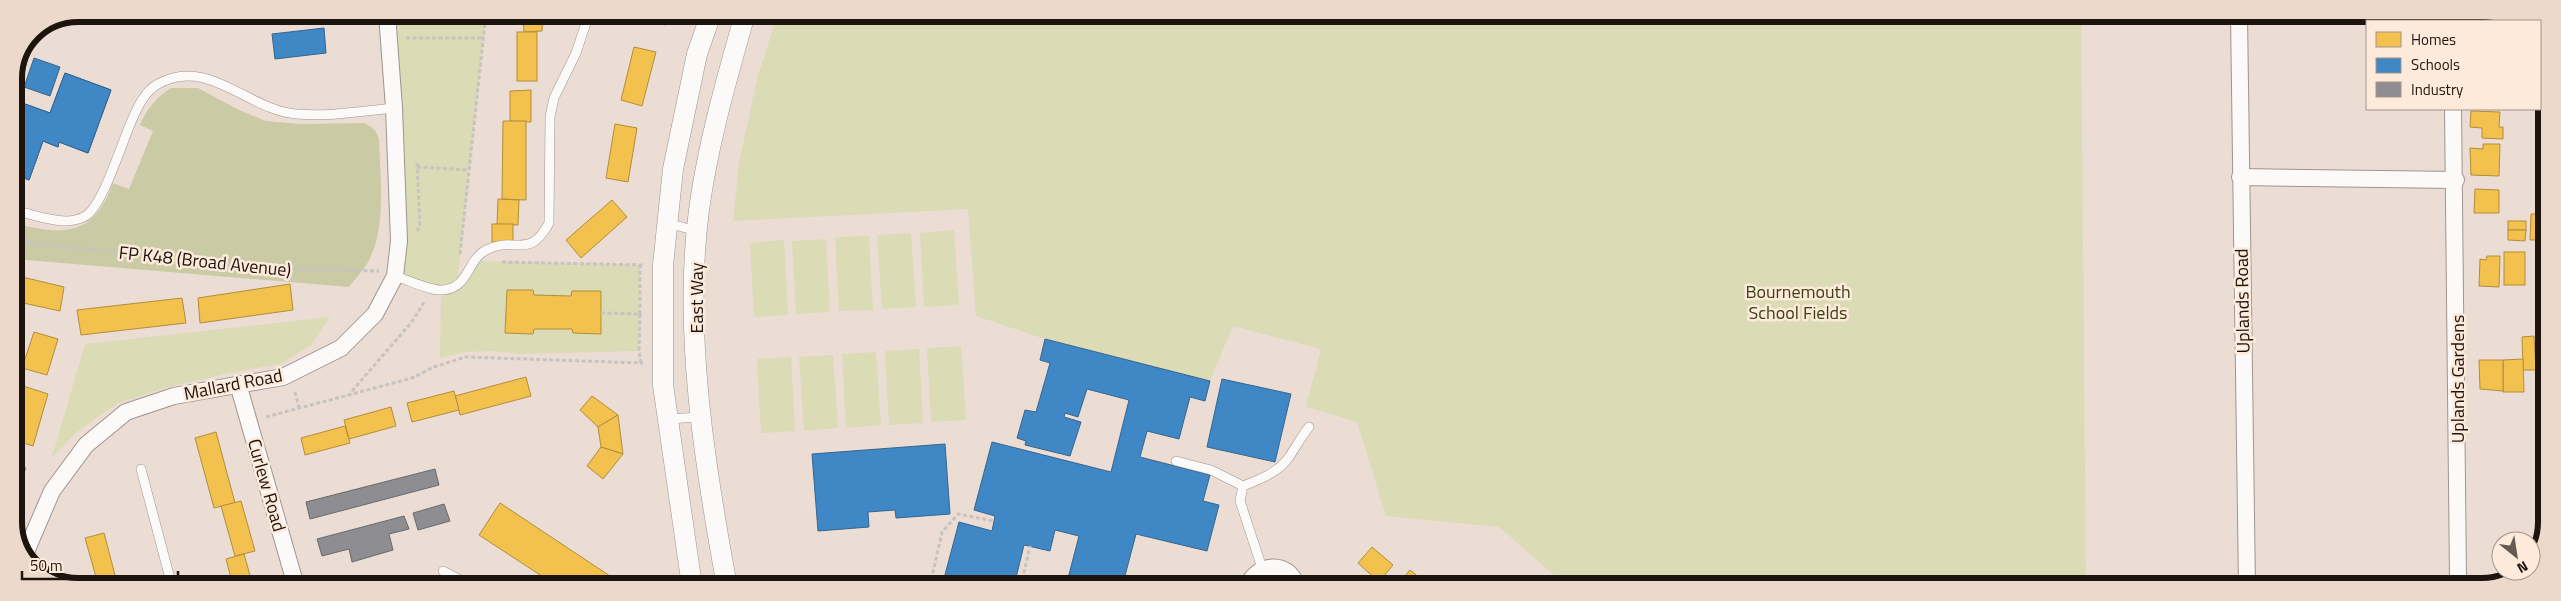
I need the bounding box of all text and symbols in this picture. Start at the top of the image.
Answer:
legend [2366,20,2541,110]
text: Homes [2411,28,2456,51]
text: Schools [2411,53,2460,76]
text: Industry [2411,78,2463,101]
street label: FP K48 (Broad Avenue) [117,239,293,283]
street label: Uplands Road [2228,248,2256,354]
street label: East Way [683,262,710,333]
park label: Bournemouth School Fields [1745,278,1851,326]
street label: Uplands Gardens [2444,315,2471,443]
street label: Mallard Road [181,361,285,407]
street label: Curlew Road [241,436,293,534]
north arrow [2491,531,2541,581]
scale bar [22,548,179,580]
text: 50 m [30,554,63,577]
text: N [2513,556,2532,579]

